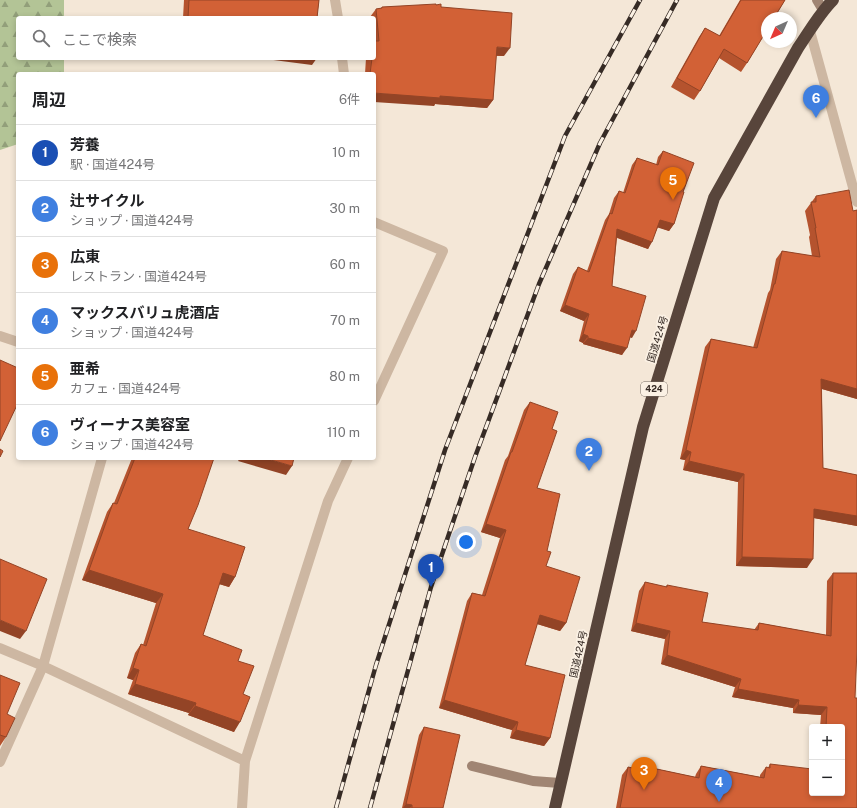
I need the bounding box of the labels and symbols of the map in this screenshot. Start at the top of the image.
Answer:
north arrow [761,12,797,48]
pin: 6 [803,85,829,118]
pin: 5 [660,167,686,200]
street label: 国道424号 [644,314,670,364]
road number: 424 [641,382,667,396]
pin: 2 [576,438,602,471]
your location [456,532,476,552]
pin: 1 [418,554,444,587]
street label: 国道424号 [567,629,589,679]
pin: 3 [631,757,657,790]
pin: 4 [706,769,732,802]

